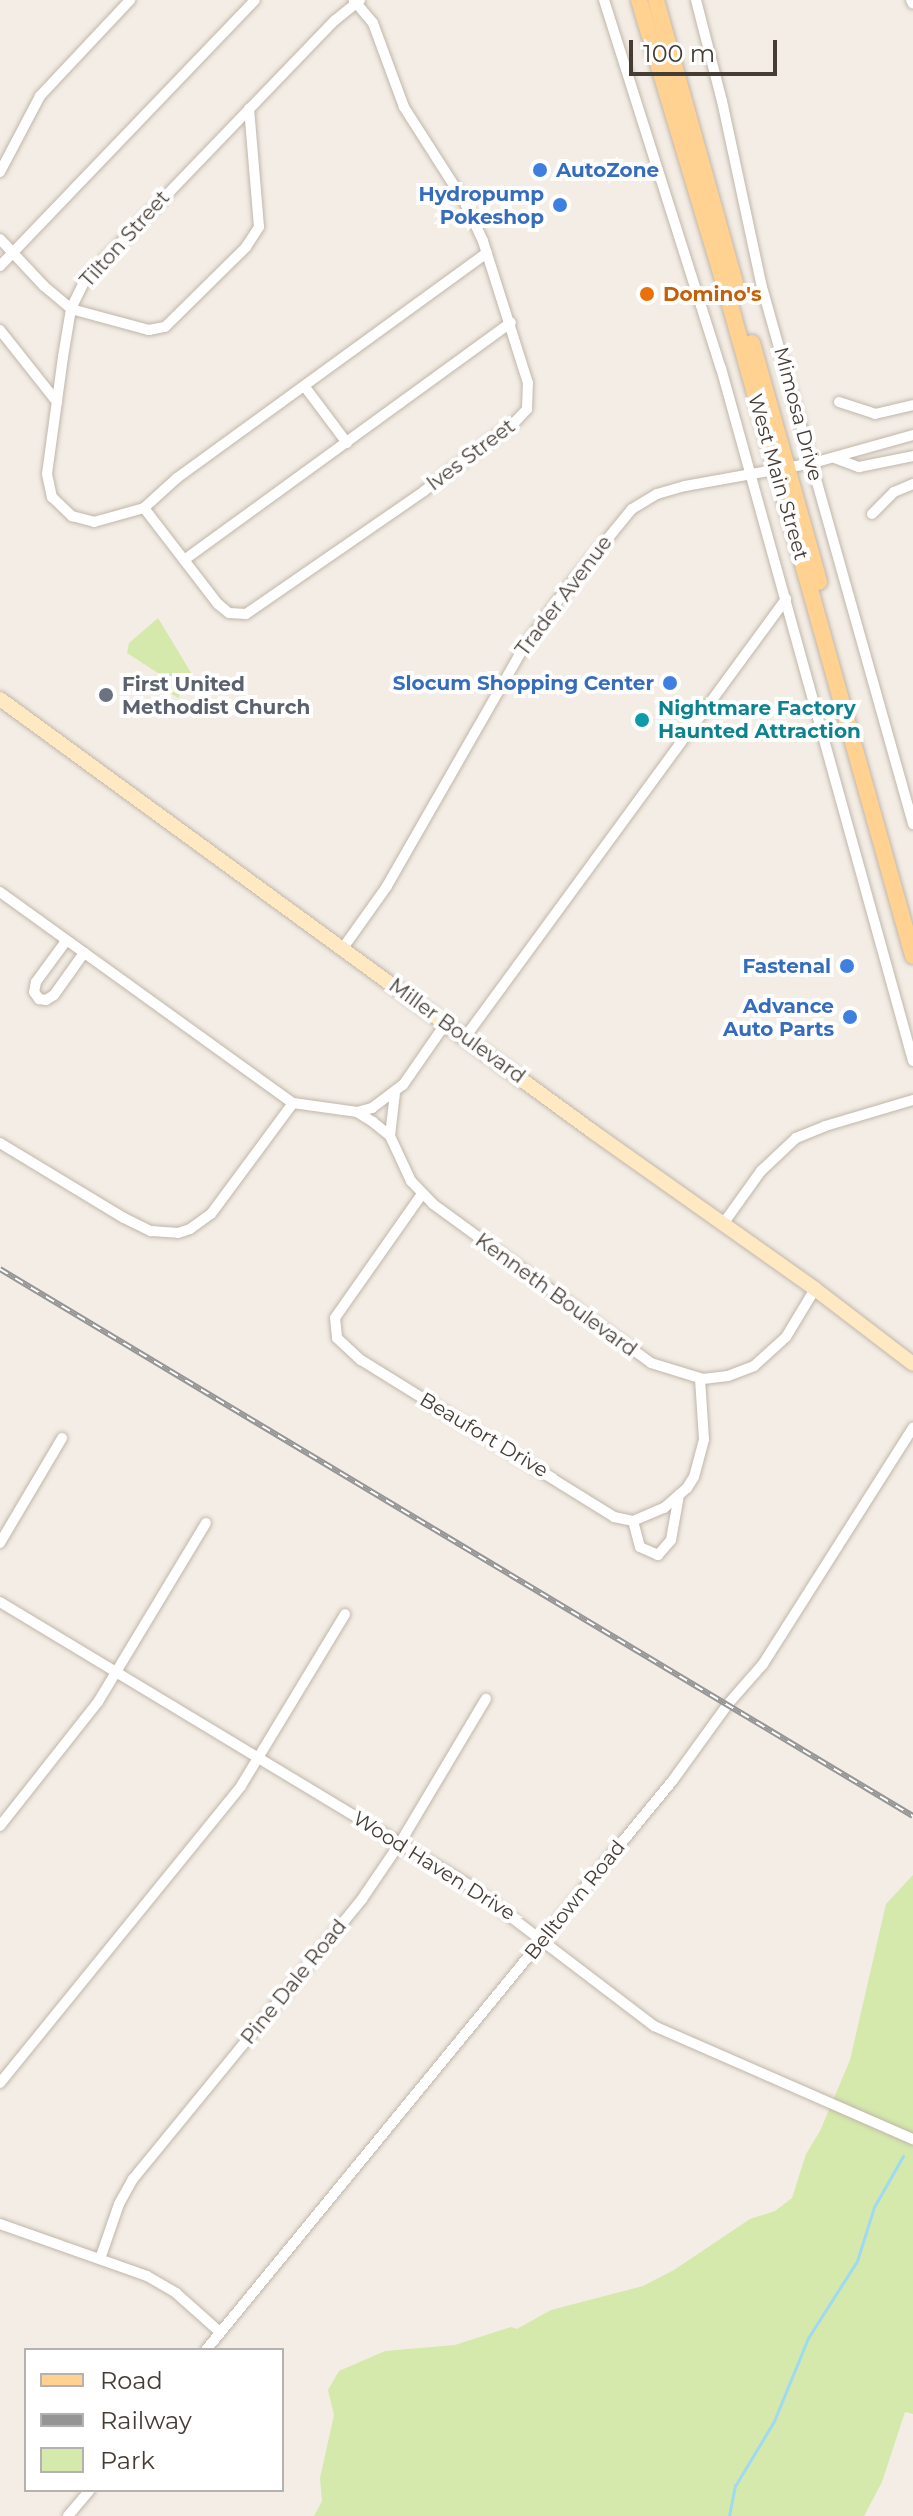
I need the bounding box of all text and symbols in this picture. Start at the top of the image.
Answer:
scale bar [633,24,781,74]
text: 100 m [643,39,715,68]
place label: AutoZone [556,158,659,182]
marker: AutoZone [531,161,549,179]
place label: Hydropump Pokeshop [418,182,544,229]
street label: Tilton Street [75,186,175,292]
marker: Hydropump Pokeshop [551,196,569,214]
place label: Domino's [663,282,762,306]
marker: Domino's [638,285,656,303]
street label: Mimosa Drive [769,345,827,483]
street label: West Main Street [743,391,813,563]
street label: Ives Street [422,414,520,496]
street label: Trader Avenue [511,531,617,661]
place label: Slocum Shopping Center [393,671,654,695]
place label: First United Methodist Church [122,672,310,719]
marker: Slocum Shopping Center [661,674,679,692]
marker: First United Methodist Church [97,686,115,704]
place label: Nightmare Factory Haunted Attraction [658,696,861,743]
marker: Nightmare Factory Haunted Attraction [633,711,651,729]
place label: Fastenal [742,954,831,978]
marker: Fastenal [838,957,856,975]
street label: Miller Boulevard [384,974,530,1088]
place label: Advance Auto Parts [723,994,834,1041]
marker: Advance Auto Parts [841,1008,859,1026]
street label: Kenneth Boulevard [471,1228,641,1362]
street label: Beaufort Drive [416,1387,552,1483]
street label: Wood Haven Drive [349,1806,519,1926]
street label: Belltown Road [520,1836,630,1964]
street label: Pine Dale Road [236,1915,352,2049]
legend [24,2348,284,2492]
text: Road [100,2366,163,2395]
text: Railway [100,2406,192,2435]
text: Park [100,2446,155,2475]

